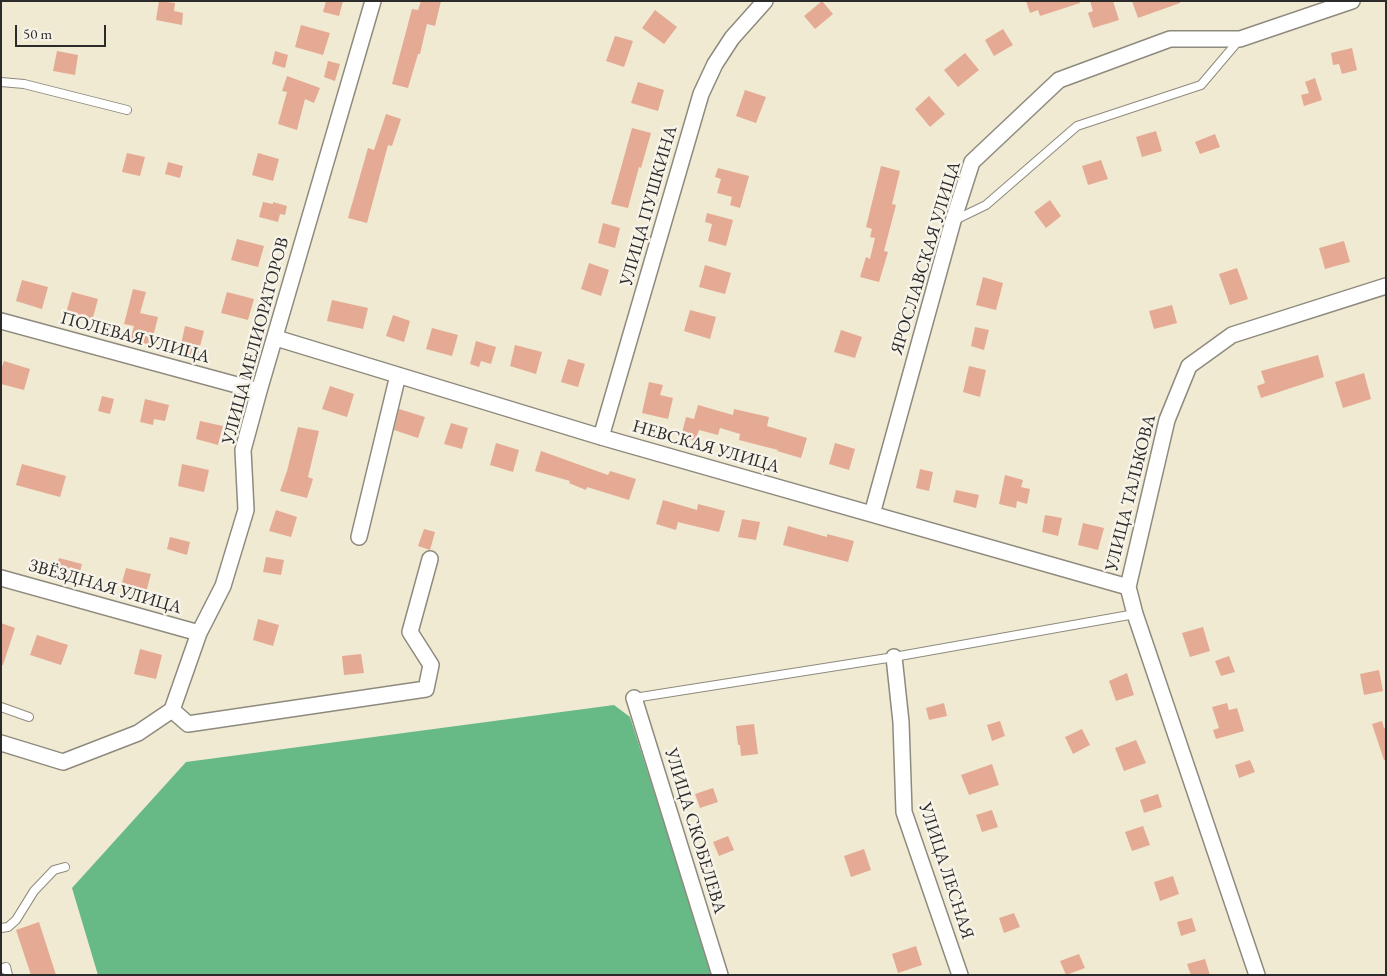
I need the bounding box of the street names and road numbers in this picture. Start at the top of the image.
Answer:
street label: УЛИЦА ПУШКИНА [616,123,682,289]
street label: ЯРОСЛАВСКАЯ УЛИЦА [886,159,966,357]
street label: УЛИЦА МЕЛИОРАТОРОВ [218,235,294,447]
street label: ПОЛЕВАЯ УЛИЦА [58,308,212,368]
street label: УЛИЦА ТАЛЬКОВА [1101,412,1161,574]
street label: НЕВСКАЯ УЛИЦА [630,416,782,478]
street label: ЗВЁЗДНАЯ УЛИЦА [26,555,184,619]
street label: УЛИЦА СКОБЕЛЕВА [660,746,730,916]
street label: УЛИЦА ЛЕСНАЯ [914,800,978,942]

